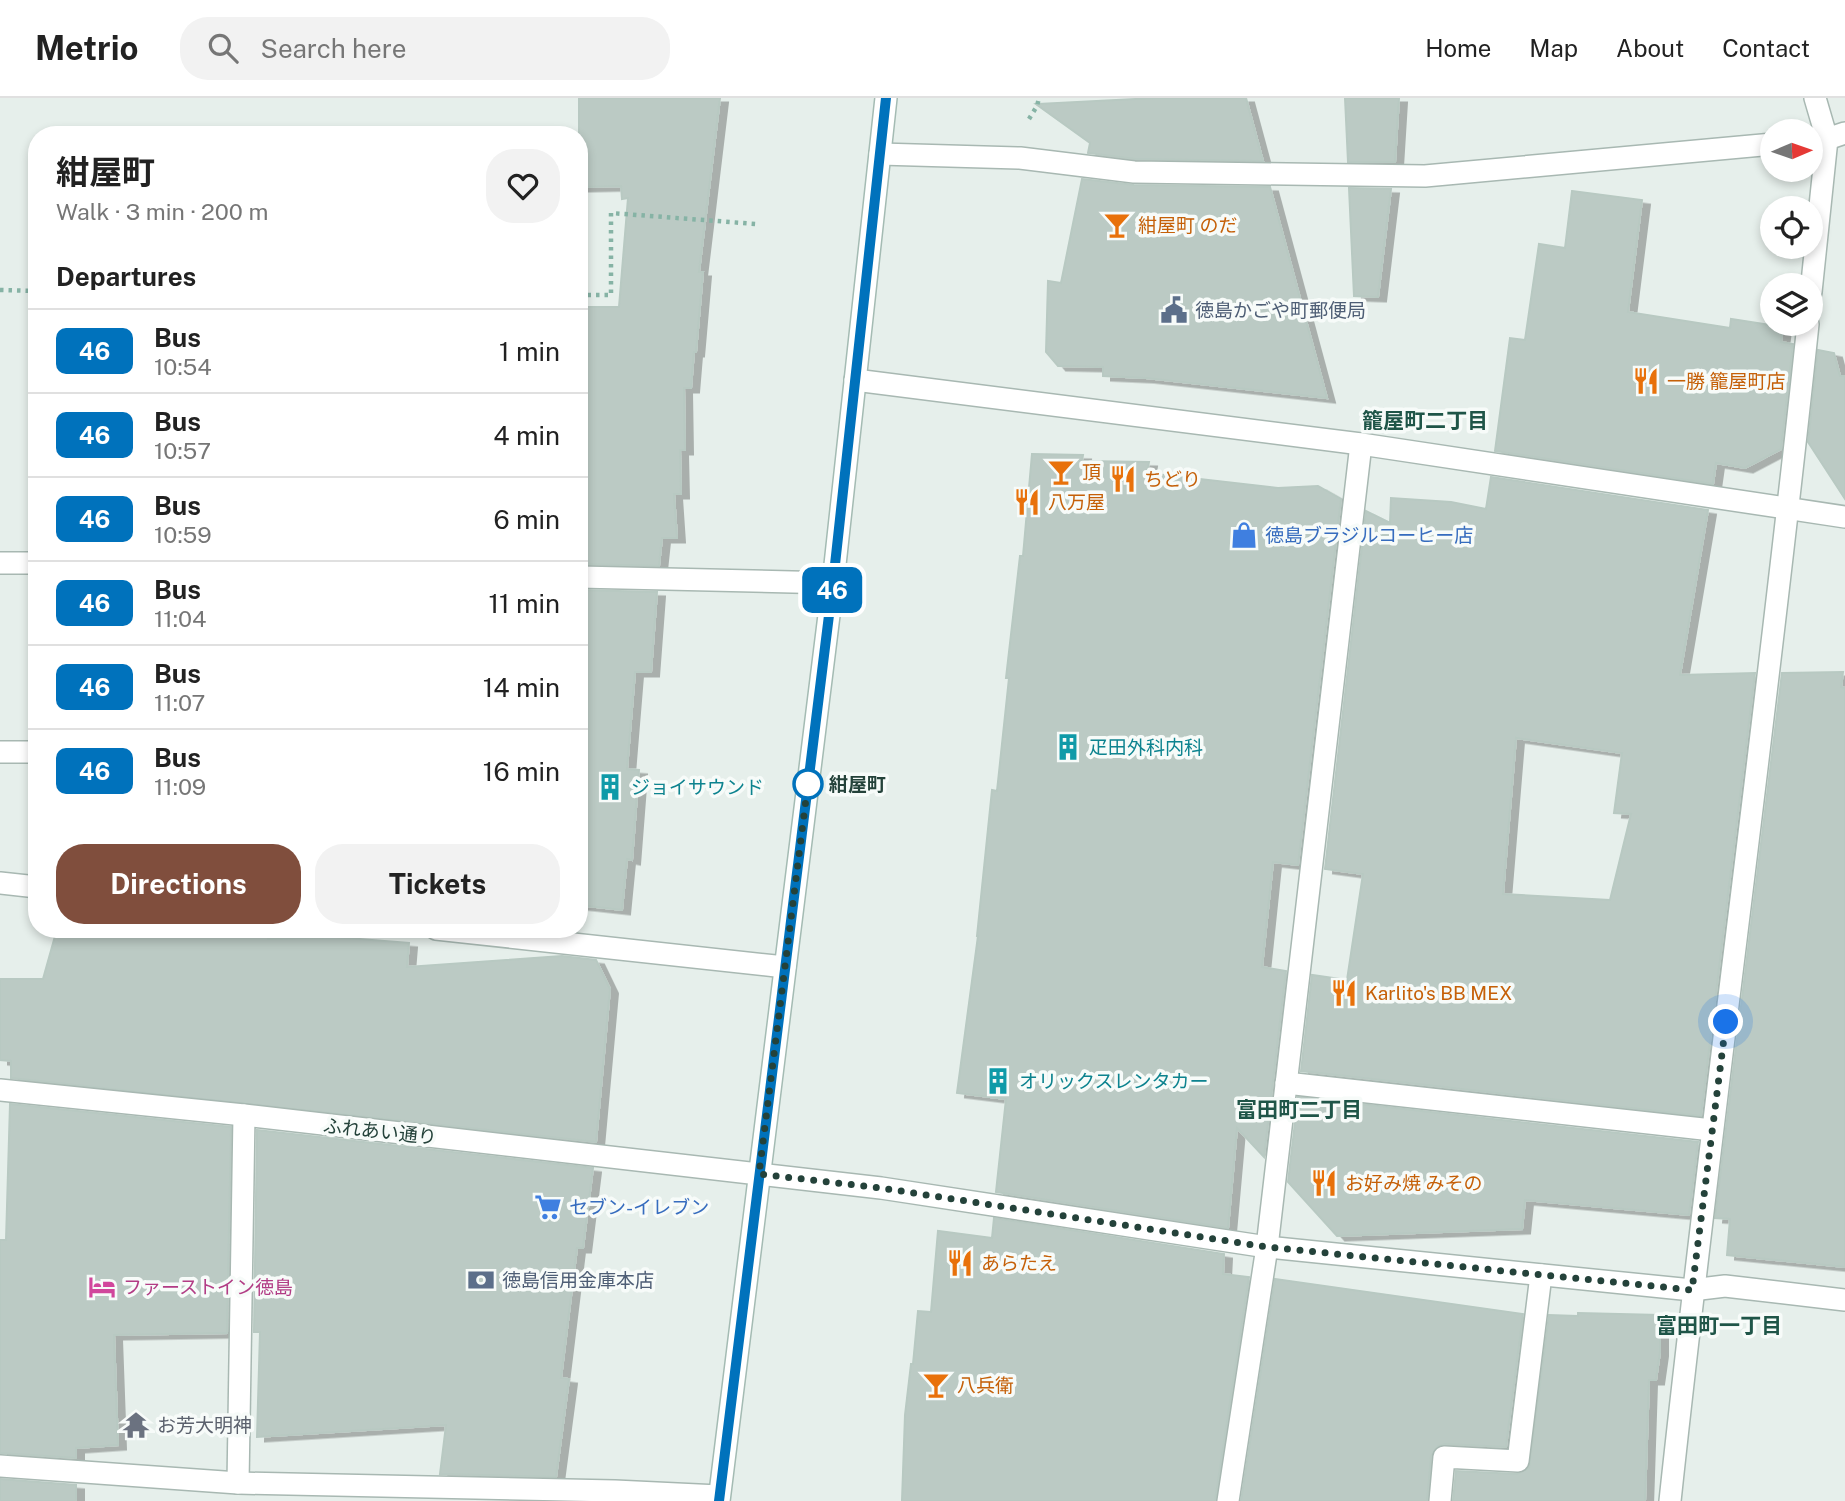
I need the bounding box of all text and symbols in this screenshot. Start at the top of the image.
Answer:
search box [180,17,670,80]
text: Metrio [35,29,138,67]
icon: search [204,29,242,67]
text: Search here [260,33,406,64]
text: Home [1425,34,1491,62]
text: Map [1529,34,1578,62]
text: About [1616,34,1684,62]
text: Contact [1722,34,1810,62]
north arrow [1760,119,1824,182]
map controls [1760,119,1823,336]
button: heart [486,149,560,223]
text: 紺屋町 [56,153,155,191]
button: locate [1760,196,1823,259]
text: Walk · 3 min · 200 m [56,198,268,225]
bar icon: 紺屋町 のだ [1102,210,1132,240]
place label: 紺屋町 のだ [1138,214,1238,236]
text: Departures [56,261,196,292]
button: layers [1760,273,1823,336]
public building icon: 徳島かごや町郵便局 [1159,295,1189,325]
place label: 徳島かごや町郵便局 [1195,299,1366,321]
text: Bus [154,322,201,353]
text: 1 min [499,336,560,367]
text: 46 [79,337,110,365]
text: 10:54 [154,353,212,380]
restaurant icon: 一勝 籠屋町店 [1631,366,1661,396]
place label: 一勝 籠屋町店 [1667,370,1786,392]
text: Bus [154,406,201,437]
district label: 籠屋町二丁目 [1362,408,1488,433]
text: 4 min [493,420,560,451]
text: 46 [79,421,110,449]
text: 10:57 [154,437,211,464]
bar icon: 頂 [1046,457,1076,487]
place label: 頂 [1082,461,1101,483]
restaurant icon: ちどり [1108,464,1138,494]
place label: ちどり [1144,468,1201,490]
restaurant icon: 八万屋 [1012,487,1042,517]
text: Bus [154,490,201,521]
place label: 八万屋 [1048,491,1105,513]
text: 6 min [493,504,560,535]
text: 46 [79,505,110,533]
shop icon: 徳島ブラジルコーヒー店 [1229,520,1259,550]
text: 10:59 [154,521,212,548]
place label: 徳島ブラジルコーヒー店 [1265,524,1473,546]
line badge: 46 [800,567,864,613]
text: Bus [154,574,201,605]
text: 46 [816,576,848,604]
text: 11 min [488,588,560,619]
text: 46 [79,589,110,617]
text: 11:04 [154,605,206,632]
text: Bus [154,658,201,689]
text: 14 min [483,672,560,703]
text: 46 [79,673,110,701]
text: 11:07 [154,689,205,716]
building icon: 疋田外科内科 [1053,732,1083,762]
place label: 疋田外科内科 [1089,736,1203,758]
text: Bus [154,742,201,773]
text: 16 min [483,756,560,787]
text: 46 [79,757,110,785]
marker: 紺屋町 [793,769,823,799]
building icon: ジョイサウンド [595,772,625,802]
text: 11:09 [154,773,206,800]
place label: 紺屋町 [829,773,886,795]
place label: ジョイサウンド [631,776,764,798]
button: Directions [56,844,301,924]
button: Tickets [315,844,560,924]
restaurant icon: Karlito's BB MEX [1329,978,1359,1008]
place label: Karlito's BB MEX [1365,982,1512,1004]
your location [1708,1004,1743,1039]
building icon: オリックスレンタカー [983,1066,1013,1096]
place label: オリックスレンタカー [1019,1070,1208,1092]
district label: 富田町二丁目 [1236,1097,1362,1122]
street label: ふれあい通り [322,1114,438,1148]
restaurant icon: お好み焼 みその [1309,1168,1339,1198]
place label: お好み焼 みその [1345,1172,1483,1194]
supermarket icon: セブン-イレブン [533,1192,563,1222]
place label: セブン-イレブン [569,1196,709,1218]
restaurant icon: あらたえ [945,1248,975,1278]
place label: あらたえ [981,1252,1057,1274]
bank icon: 徳島信用金庫本店 [466,1265,496,1295]
place label: 徳島信用金庫本店 [502,1269,654,1291]
hotel icon: ファーストイン徳島 [87,1272,117,1302]
place label: ファーストイン徳島 [123,1276,293,1298]
district label: 富田町一丁目 [1656,1313,1782,1338]
bar icon: 八兵衛 [921,1370,951,1400]
place label: 八兵衛 [957,1374,1014,1396]
temple icon: お芳大明神 [121,1410,151,1440]
place label: お芳大明神 [157,1414,252,1436]

